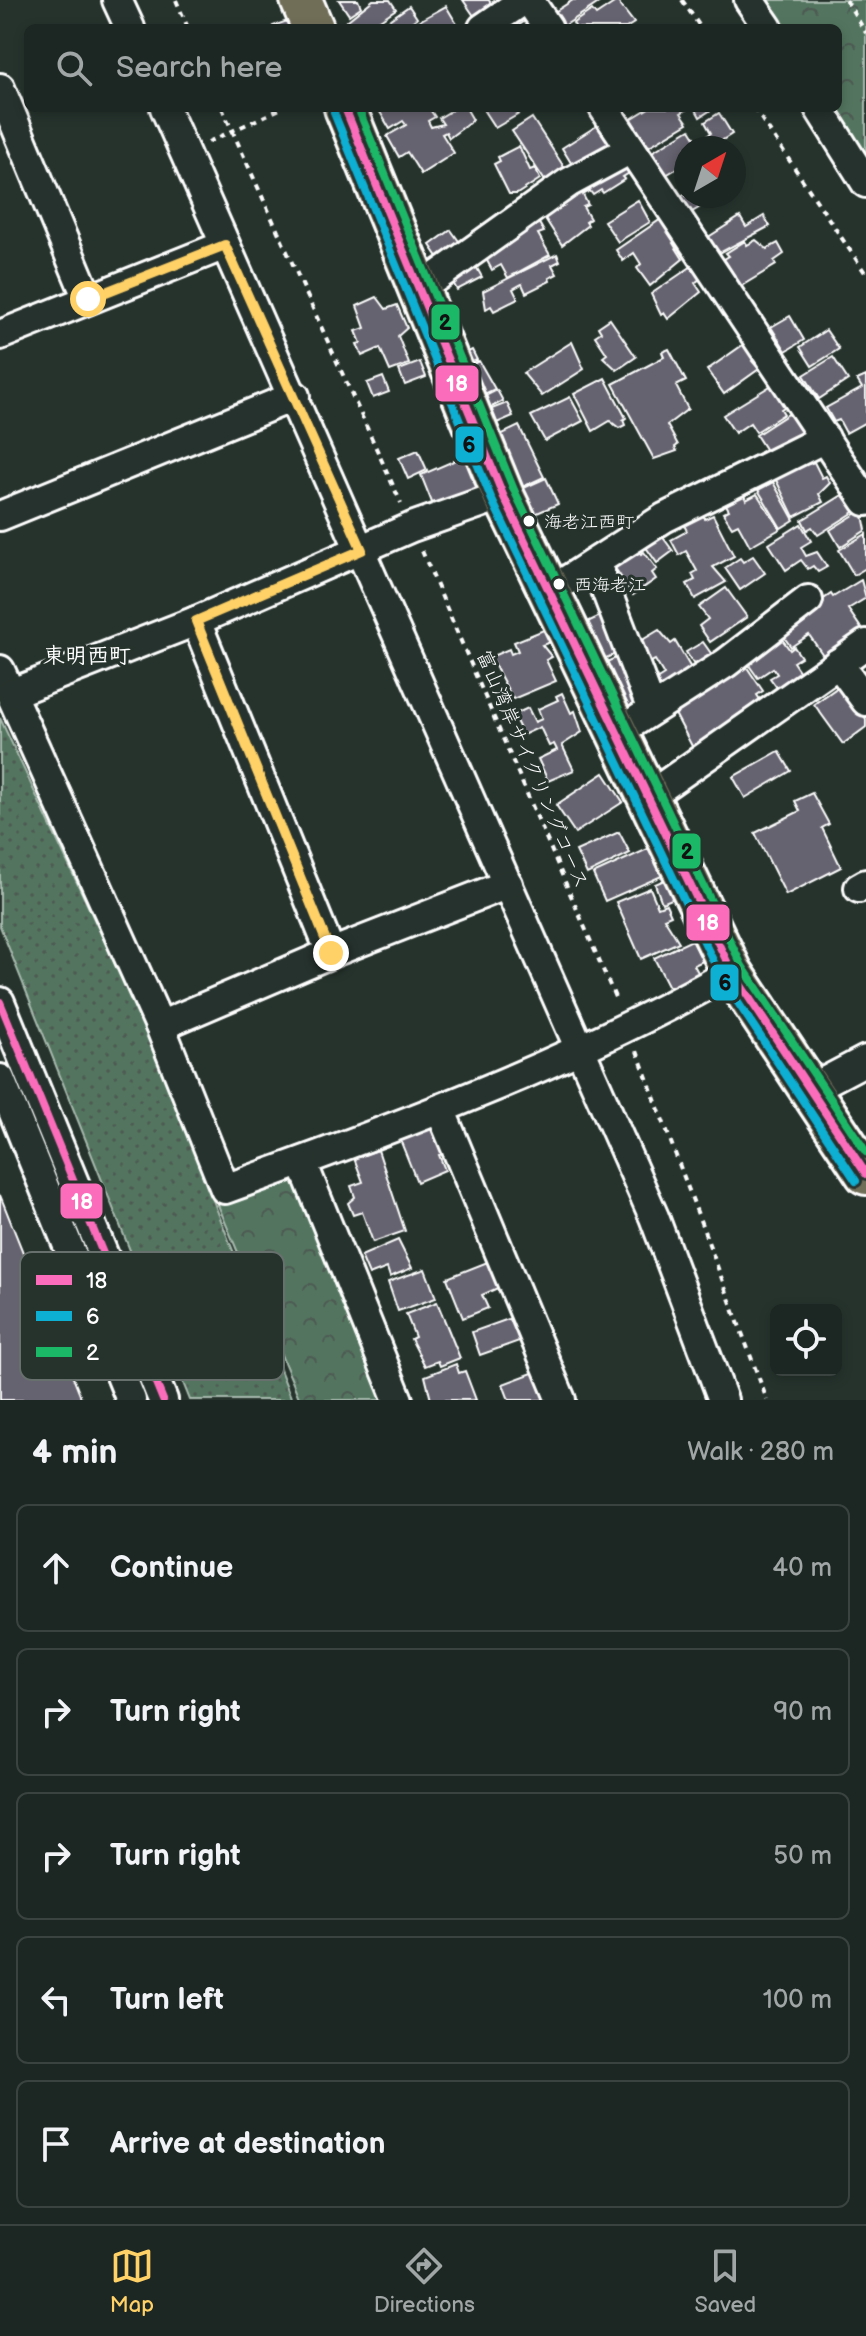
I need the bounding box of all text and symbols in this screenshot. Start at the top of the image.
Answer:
search box [24,24,842,112]
icon: search [52,46,96,90]
text: Search here [116,50,282,86]
north arrow [674,136,746,208]
route start [70,281,106,317]
line badge: 2 [430,303,461,341]
text: 2 [438,310,452,337]
line badge: 18 [434,364,480,403]
text: 18 [446,371,468,398]
line badge: 6 [454,425,485,464]
text: 6 [462,432,476,459]
place label: 海老江西町 [544,512,634,533]
marker: 海老江西町 [521,513,537,529]
place label: 西海老江 [574,575,646,596]
marker: 西海老江 [551,576,567,592]
district label: 東明西町 [43,643,131,670]
street label: 富山湾岸サイクリングコース [471,647,593,892]
line badge: 2 [671,832,702,870]
text: 2 [680,839,694,866]
line badge: 18 [685,903,731,942]
text: 18 [697,910,719,937]
route end [313,935,349,971]
line badge: 6 [709,963,740,1002]
text: 6 [718,970,732,997]
line badge: 18 [59,1182,104,1220]
text: 18 [71,1189,93,1216]
legend [20,1252,284,1380]
text: 18 [86,1268,107,1295]
text: 6 [86,1304,99,1331]
map controls [770,1304,842,1376]
button: locate [770,1304,842,1376]
text: 2 [86,1340,99,1367]
text: 4 min [32,1432,118,1473]
text: Walk · 280 m [687,1437,834,1468]
icon: ahead [34,1546,78,1590]
text: Continue [110,1550,233,1586]
text: 40 m [772,1553,832,1584]
icon: right [34,1690,78,1734]
text: Turn right [110,1694,241,1730]
text: 90 m [773,1697,832,1728]
icon: right [34,1834,78,1878]
text: Turn right [110,1838,241,1874]
text: 50 m [773,1841,832,1872]
icon: left [34,1978,78,2022]
text: Turn left [110,1982,224,2018]
text: 100 m [763,1985,832,2016]
icon: arrive [34,2122,78,2166]
text: Arrive at destination [110,2126,386,2162]
tab: Map [110,2244,154,2319]
tab: Directions [374,2244,475,2319]
tab: Saved [694,2244,756,2319]

